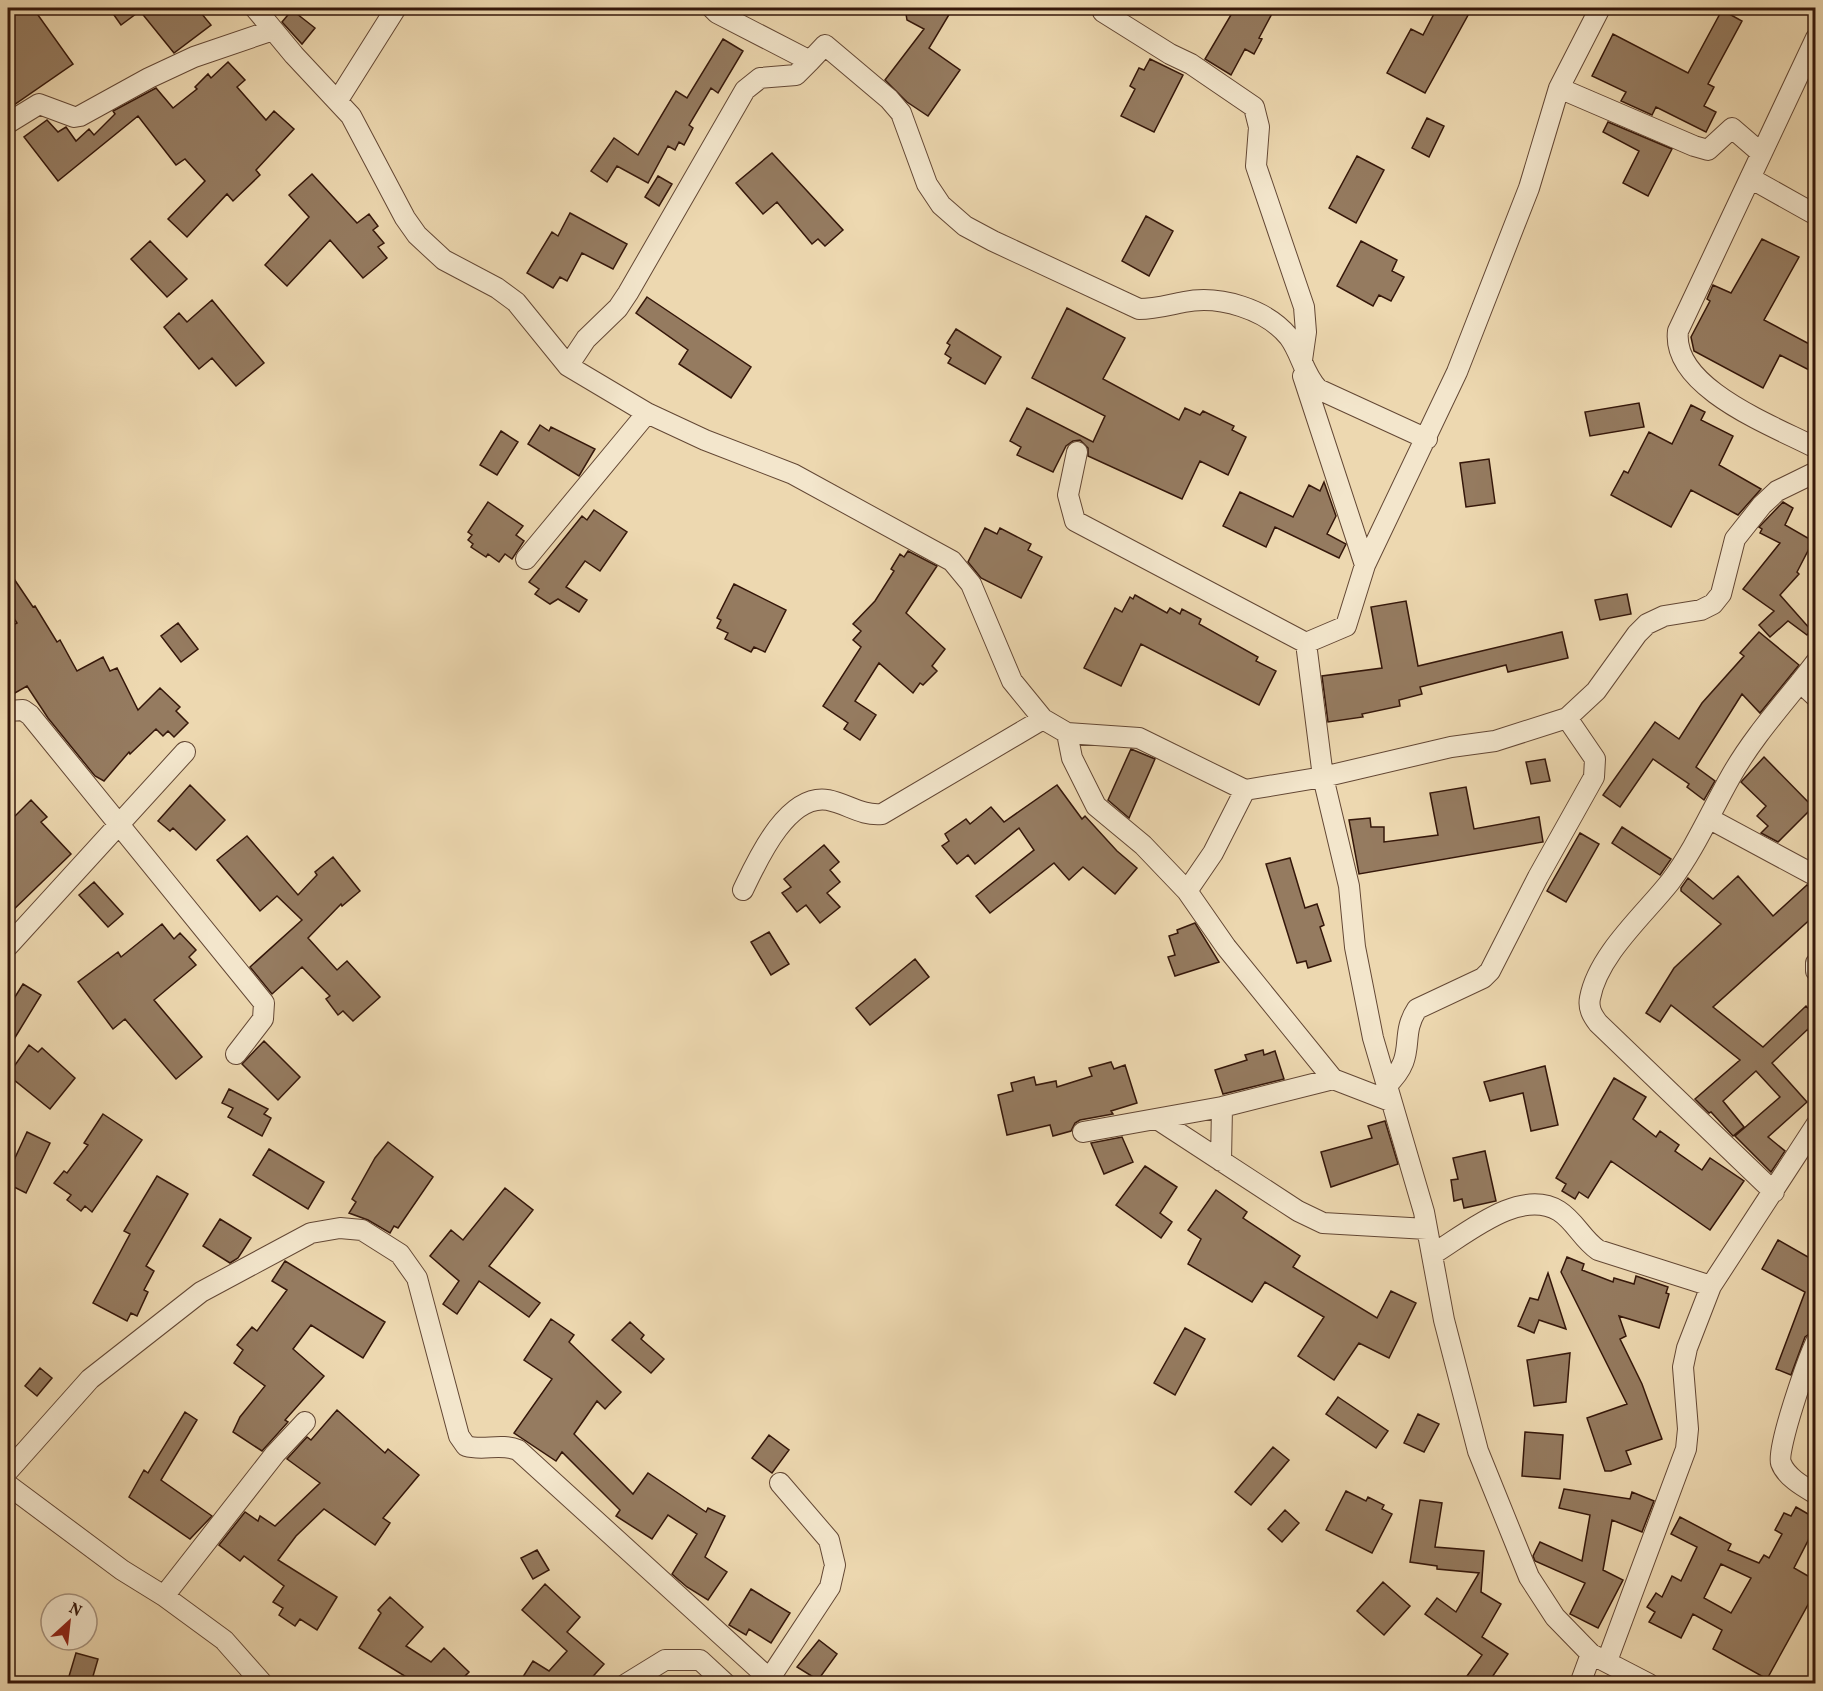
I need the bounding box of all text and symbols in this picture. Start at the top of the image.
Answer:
north arrow [39,1592,99,1652]
text: N [65,1598,85,1623]

